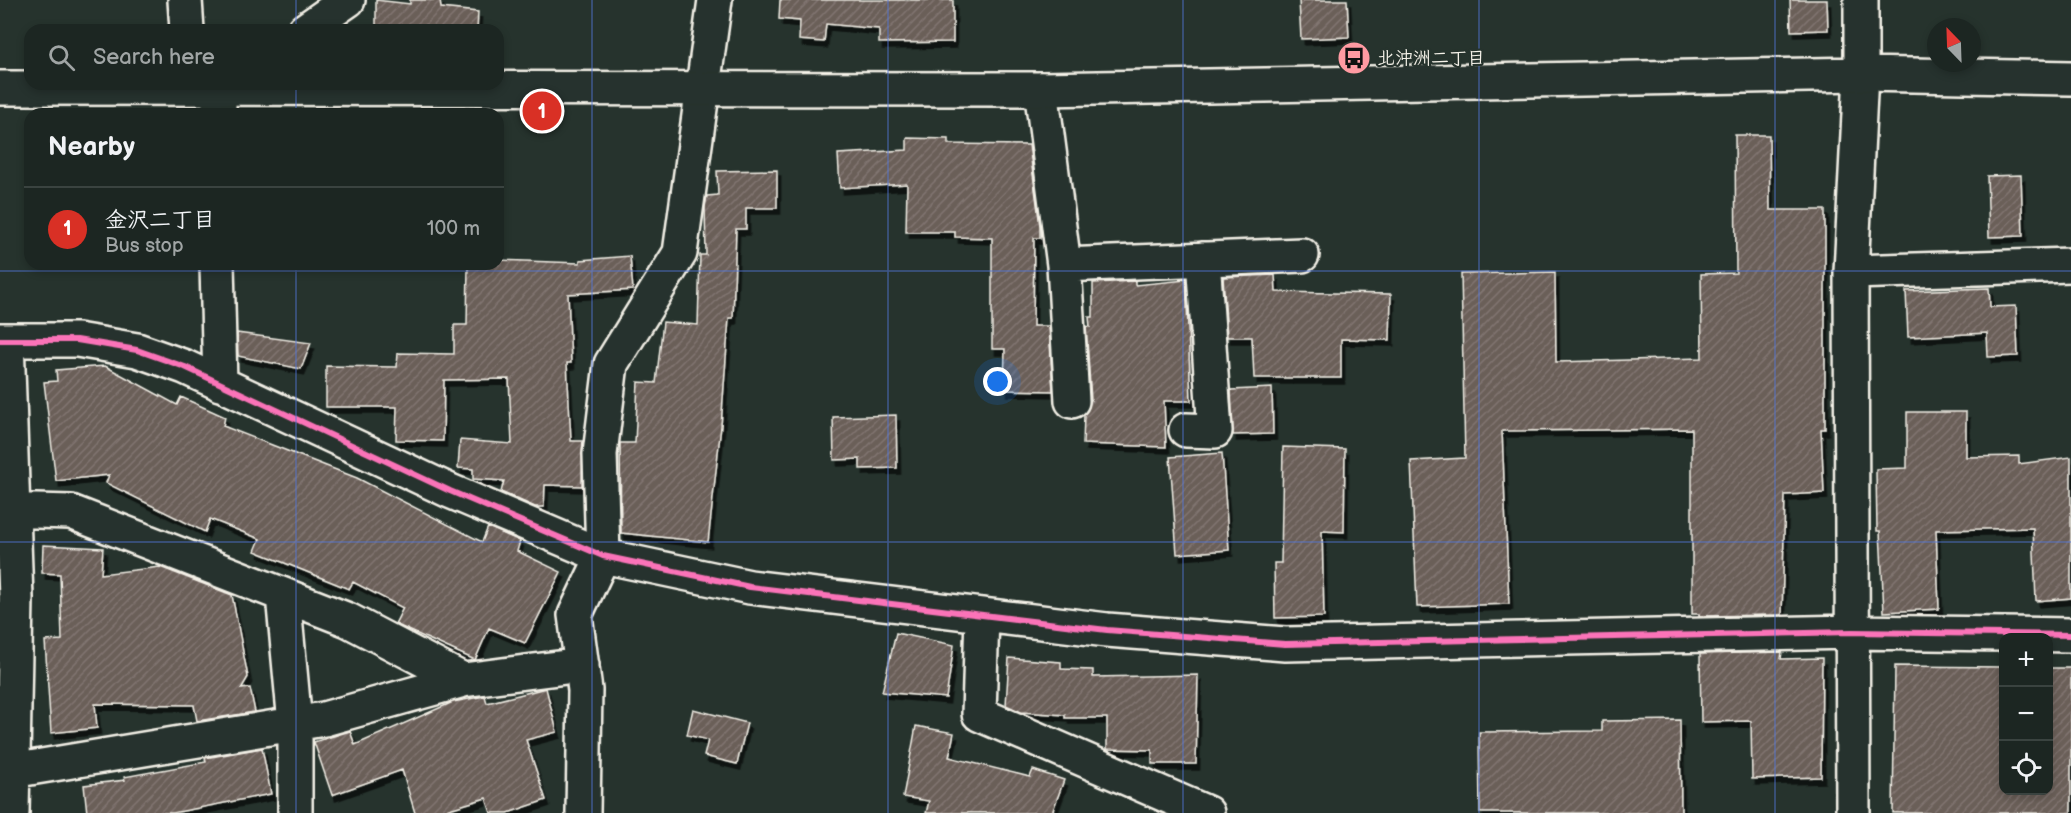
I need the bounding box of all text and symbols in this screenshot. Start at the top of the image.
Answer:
north arrow [1927,18,1981,72]
search box [24,24,504,90]
bus stop icon: 北沖洲二丁目 [1336,40,1372,76]
icon: search [45,41,78,74]
text: Search here [93,44,215,71]
place label: 北沖洲二丁目 [1377,48,1485,69]
pin: 1 [522,88,562,134]
text: Nearby [48,132,135,163]
text: 金沢二丁目 [105,207,215,234]
text: 1 [63,217,72,241]
text: 100 m [427,217,480,241]
text: Bus stop [105,234,184,258]
your location [983,367,1012,396]
map controls [1999,633,2053,795]
button: + [1999,633,2053,687]
button: − [1999,687,2053,741]
button: locate [1999,741,2053,795]

